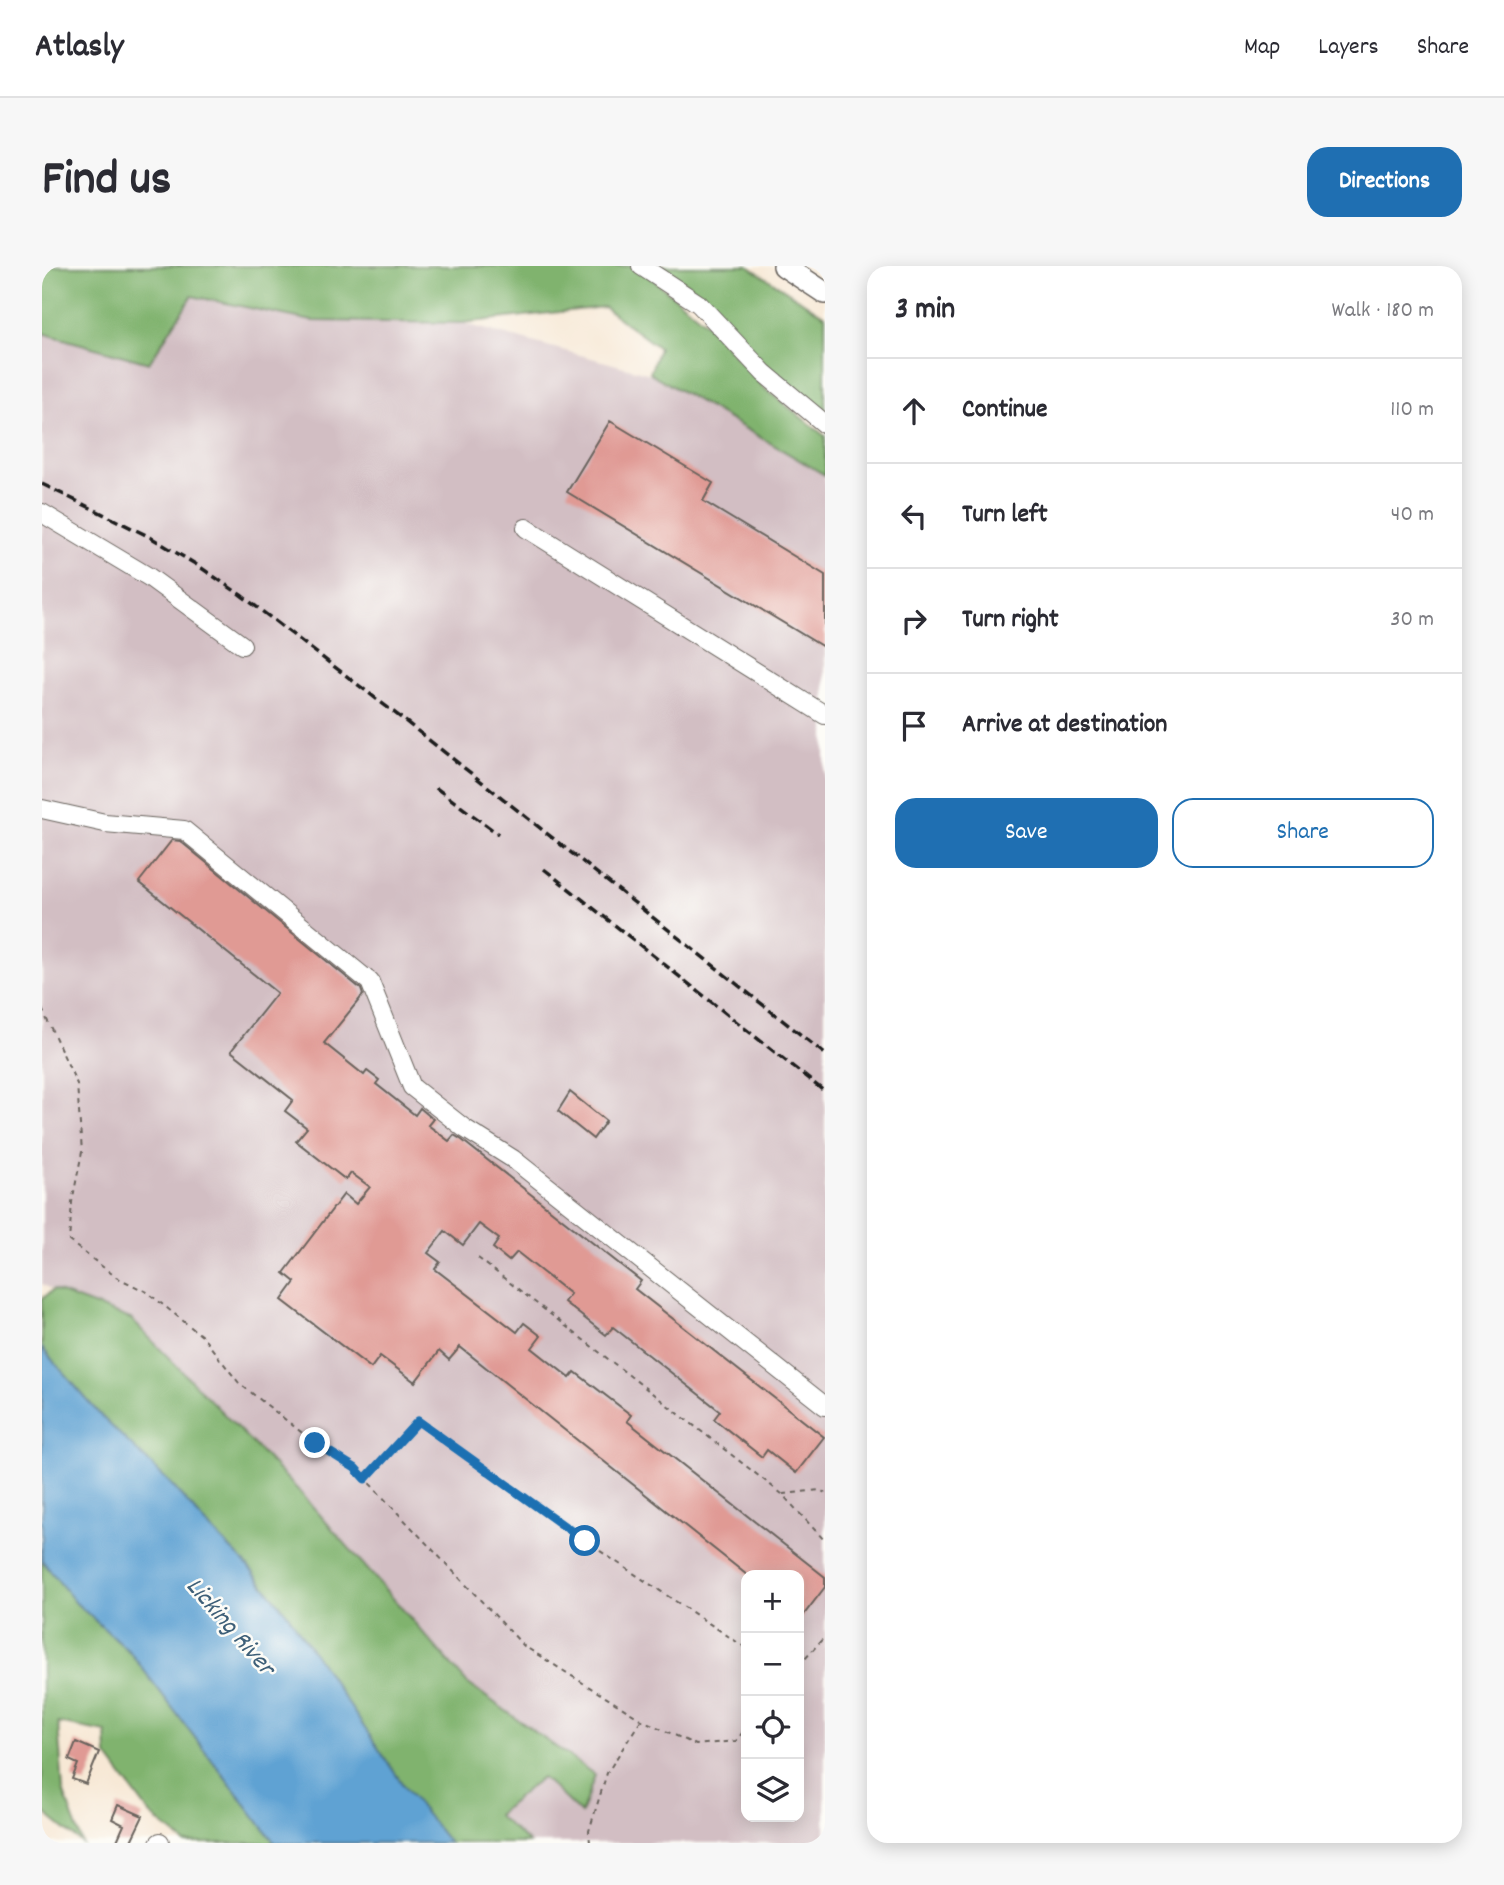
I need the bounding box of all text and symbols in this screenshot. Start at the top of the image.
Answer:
text: Atlasly [35,25,124,72]
text: Map [1244,31,1280,65]
text: Layers [1318,31,1379,65]
text: Share [1417,31,1469,65]
text: Find us [42,147,171,217]
button: Directions [1307,147,1462,217]
text: 3 min [895,290,955,333]
text: Walk · 180 m [1331,295,1434,328]
icon: ahead [895,392,933,430]
text: Continue [962,392,1047,429]
text: 110 m [1390,394,1434,427]
icon: left [895,497,933,535]
text: Turn left [962,497,1048,534]
text: 40 m [1391,499,1434,532]
icon: right [895,602,933,640]
text: Turn right [962,602,1059,639]
text: 30 m [1390,604,1434,637]
icon: arrive [895,707,933,745]
text: Arrive at destination [962,707,1167,744]
button: Save [895,798,1158,868]
button: Share [1172,798,1434,868]
route end [299,1427,330,1458]
route start [569,1525,600,1556]
water label: Licking River [176,1570,285,1687]
map controls [741,1570,804,1822]
button: + [741,1570,804,1633]
button: − [741,1633,804,1696]
button: locate [741,1696,804,1759]
button: layers [741,1759,804,1822]

